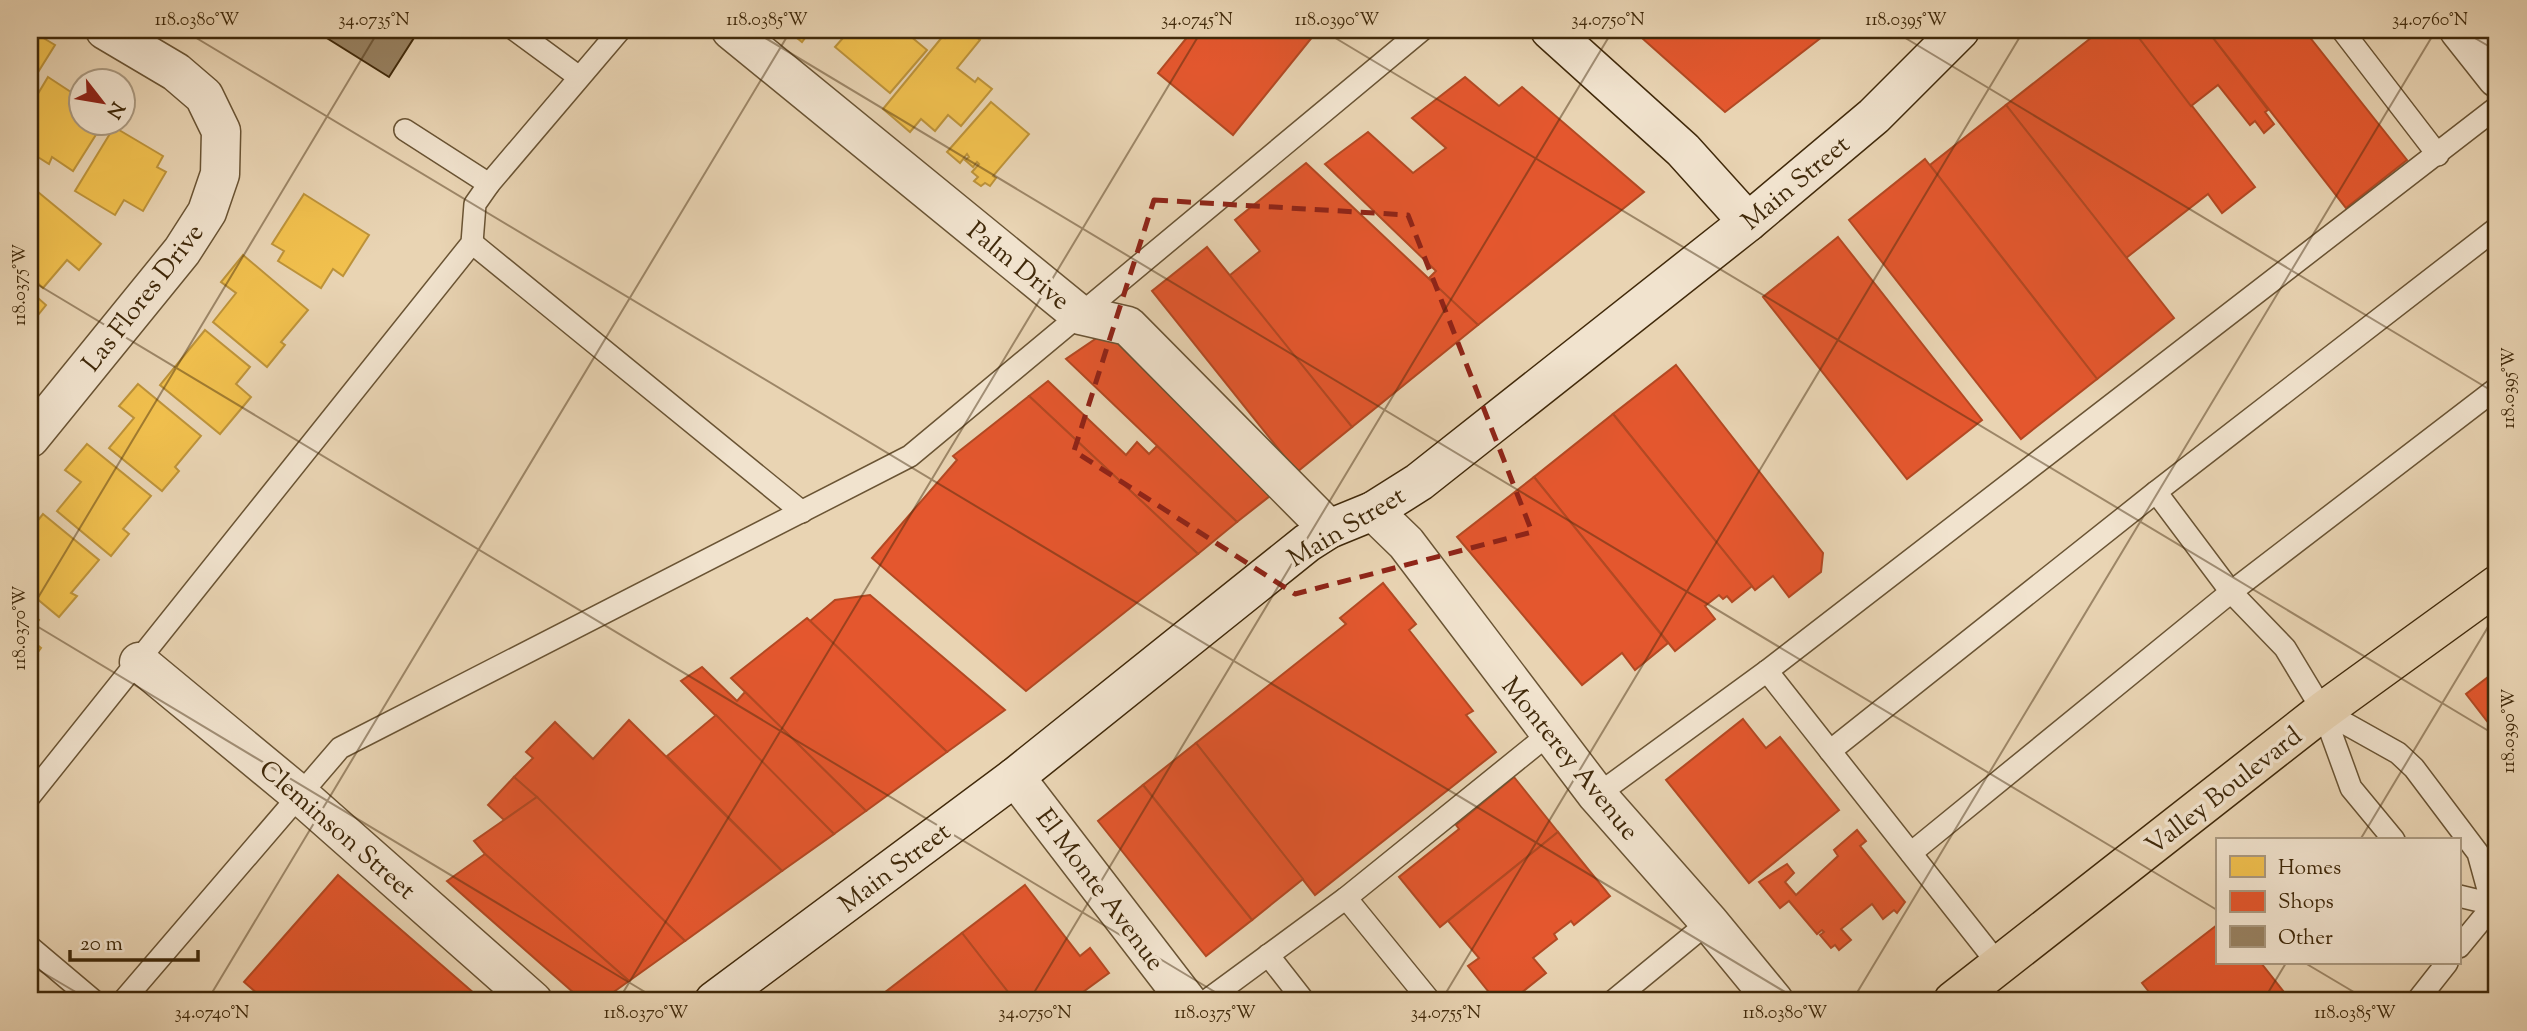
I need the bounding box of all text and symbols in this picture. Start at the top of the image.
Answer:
text: 118.0380°W [155,8,239,34]
text: 34.0735°N [338,8,410,34]
text: 118.0385°W [726,8,808,34]
text: 34.0745°N [1161,8,1233,34]
text: 118.0390°W [1295,8,1379,34]
text: 34.0750°N [1571,8,1645,34]
text: 118.0395°W [1865,8,1947,34]
text: 34.0760°N [2392,8,2468,34]
north arrow [66,66,136,136]
text: N [99,96,130,123]
street label: Main Street [1734,127,1859,240]
street label: Palm Drive [958,214,1077,320]
street label: Las Flores Drive [74,217,214,381]
text: 118.0375°W [8,244,34,326]
text: 118.0395°W [2497,347,2523,429]
street label: Main Street [1281,478,1413,578]
text: 118.0370°W [8,586,34,670]
street label: Monterey Avenue [1492,670,1647,849]
text: 118.0390°W [2497,689,2523,773]
street label: Valley Boulevard [2138,719,2311,865]
street label: Cleminson Street [250,752,423,909]
street label: El Monte Avenue [1026,802,1172,979]
street label: Main Street [832,815,959,923]
legend [2216,838,2460,964]
text: Homes [2278,854,2341,884]
text: Shops [2278,888,2334,918]
scale bar [70,919,198,963]
text: Other [2278,924,2333,954]
text: 20 m [80,930,123,960]
text: 34.0740°N [175,1001,249,1027]
text: 118.0370°W [604,1001,688,1027]
text: 34.0750°N [998,1001,1072,1027]
text: 118.0375°W [1174,1001,1256,1027]
text: 34.0755°N [1411,1001,1481,1027]
text: 118.0380°W [1743,1001,1827,1027]
text: 118.0385°W [2314,1001,2396,1027]

